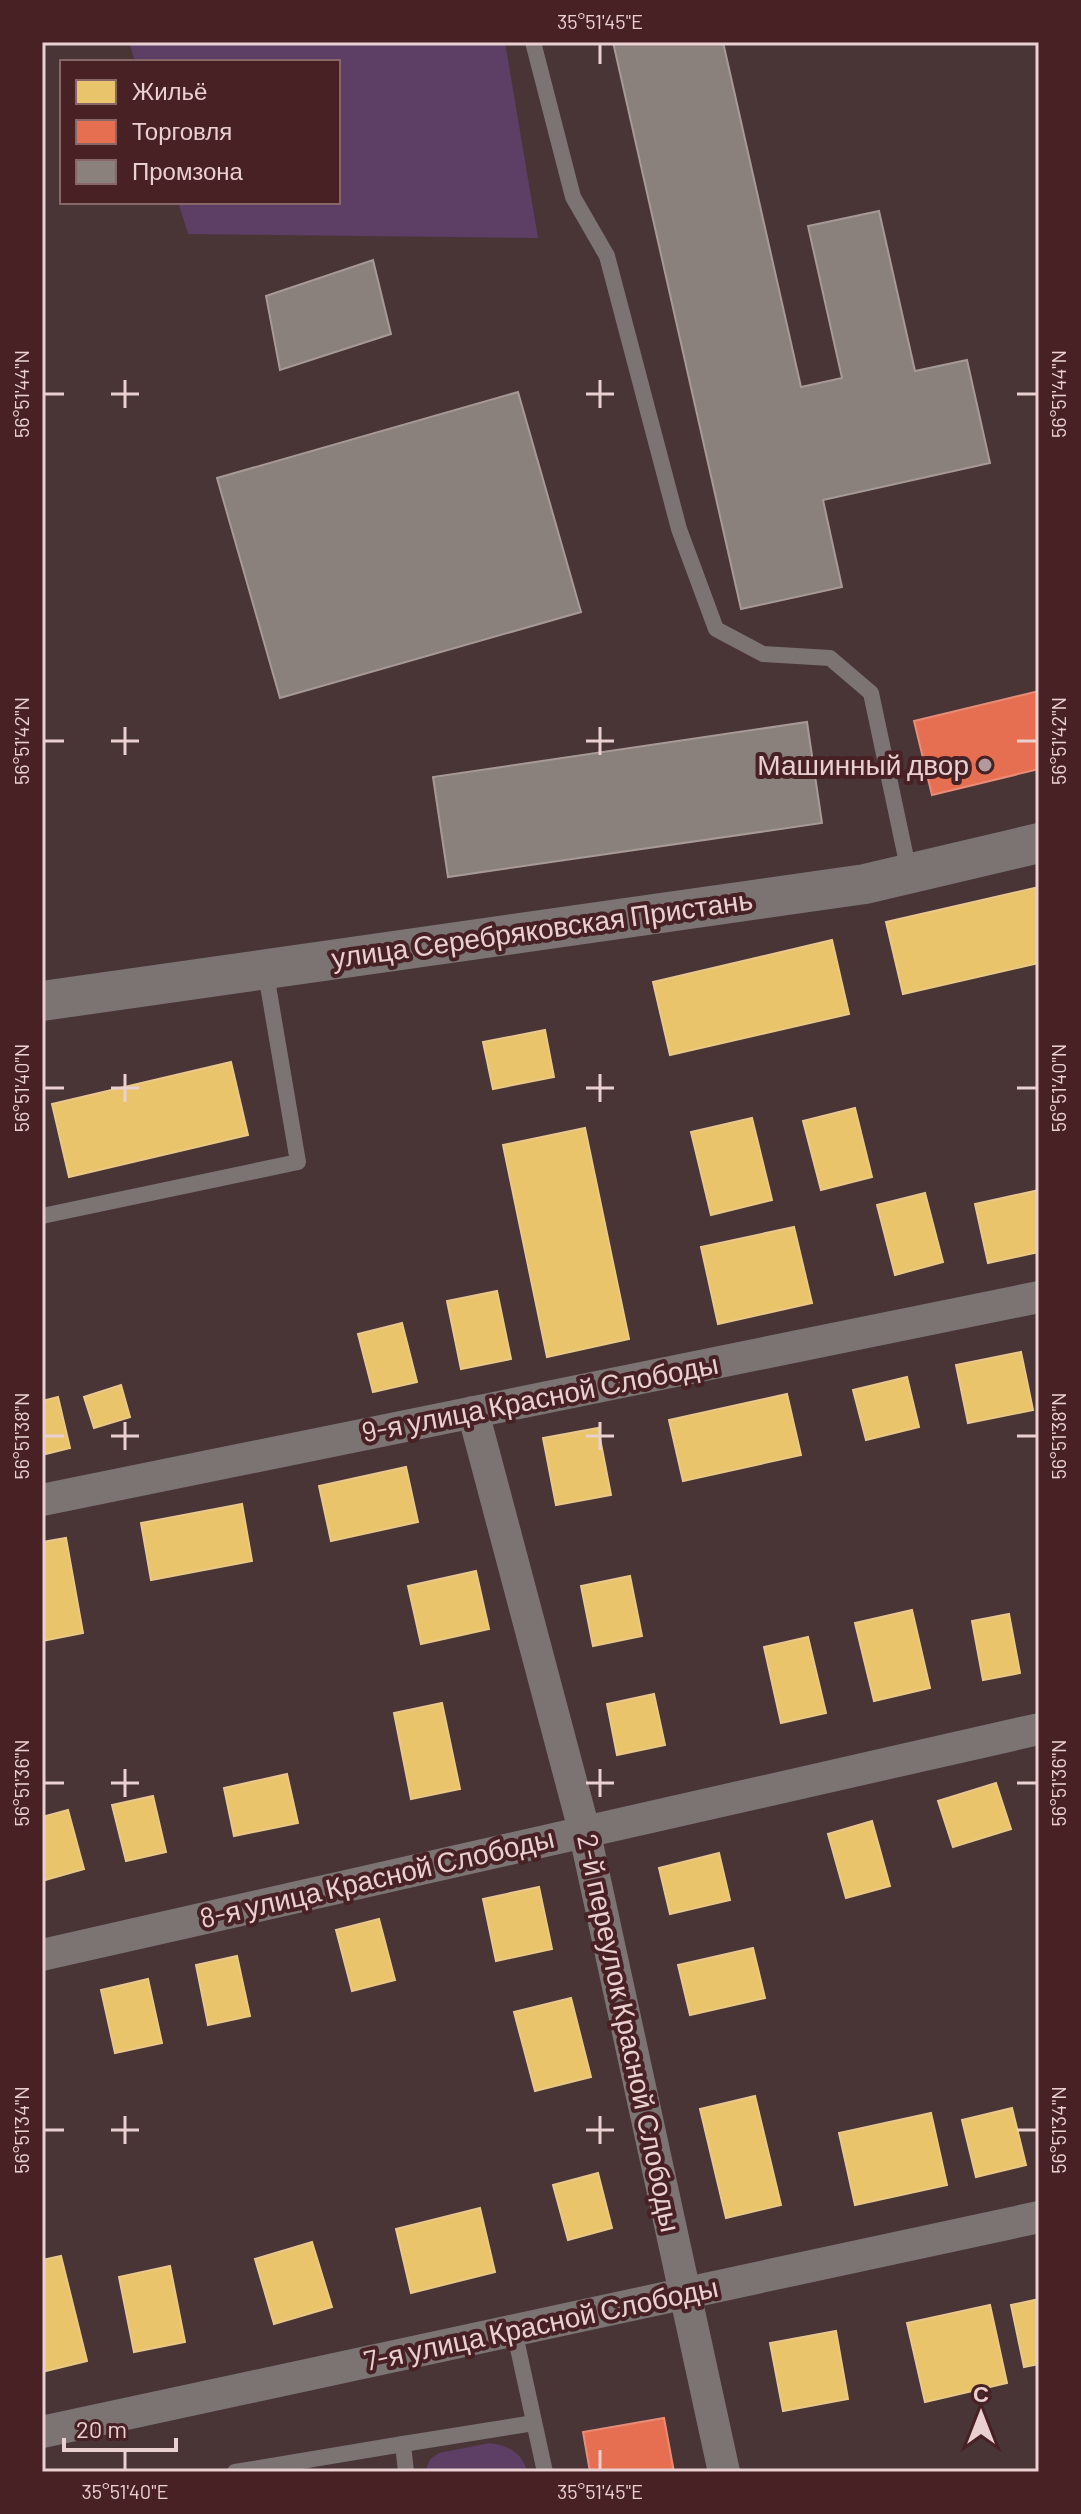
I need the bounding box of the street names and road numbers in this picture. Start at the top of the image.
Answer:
street label: улица Серебряковская Пристань [329,882,755,974]
street label: 9-я улица Красной Слободы [359,1346,721,1448]
street label: 8-я улица Красной Слободы [196,1820,557,1934]
street label: 2-й переулок Красной Слободы [571,1831,689,2235]
street label: 7-я улица Красной Слободы [361,2269,721,2377]

